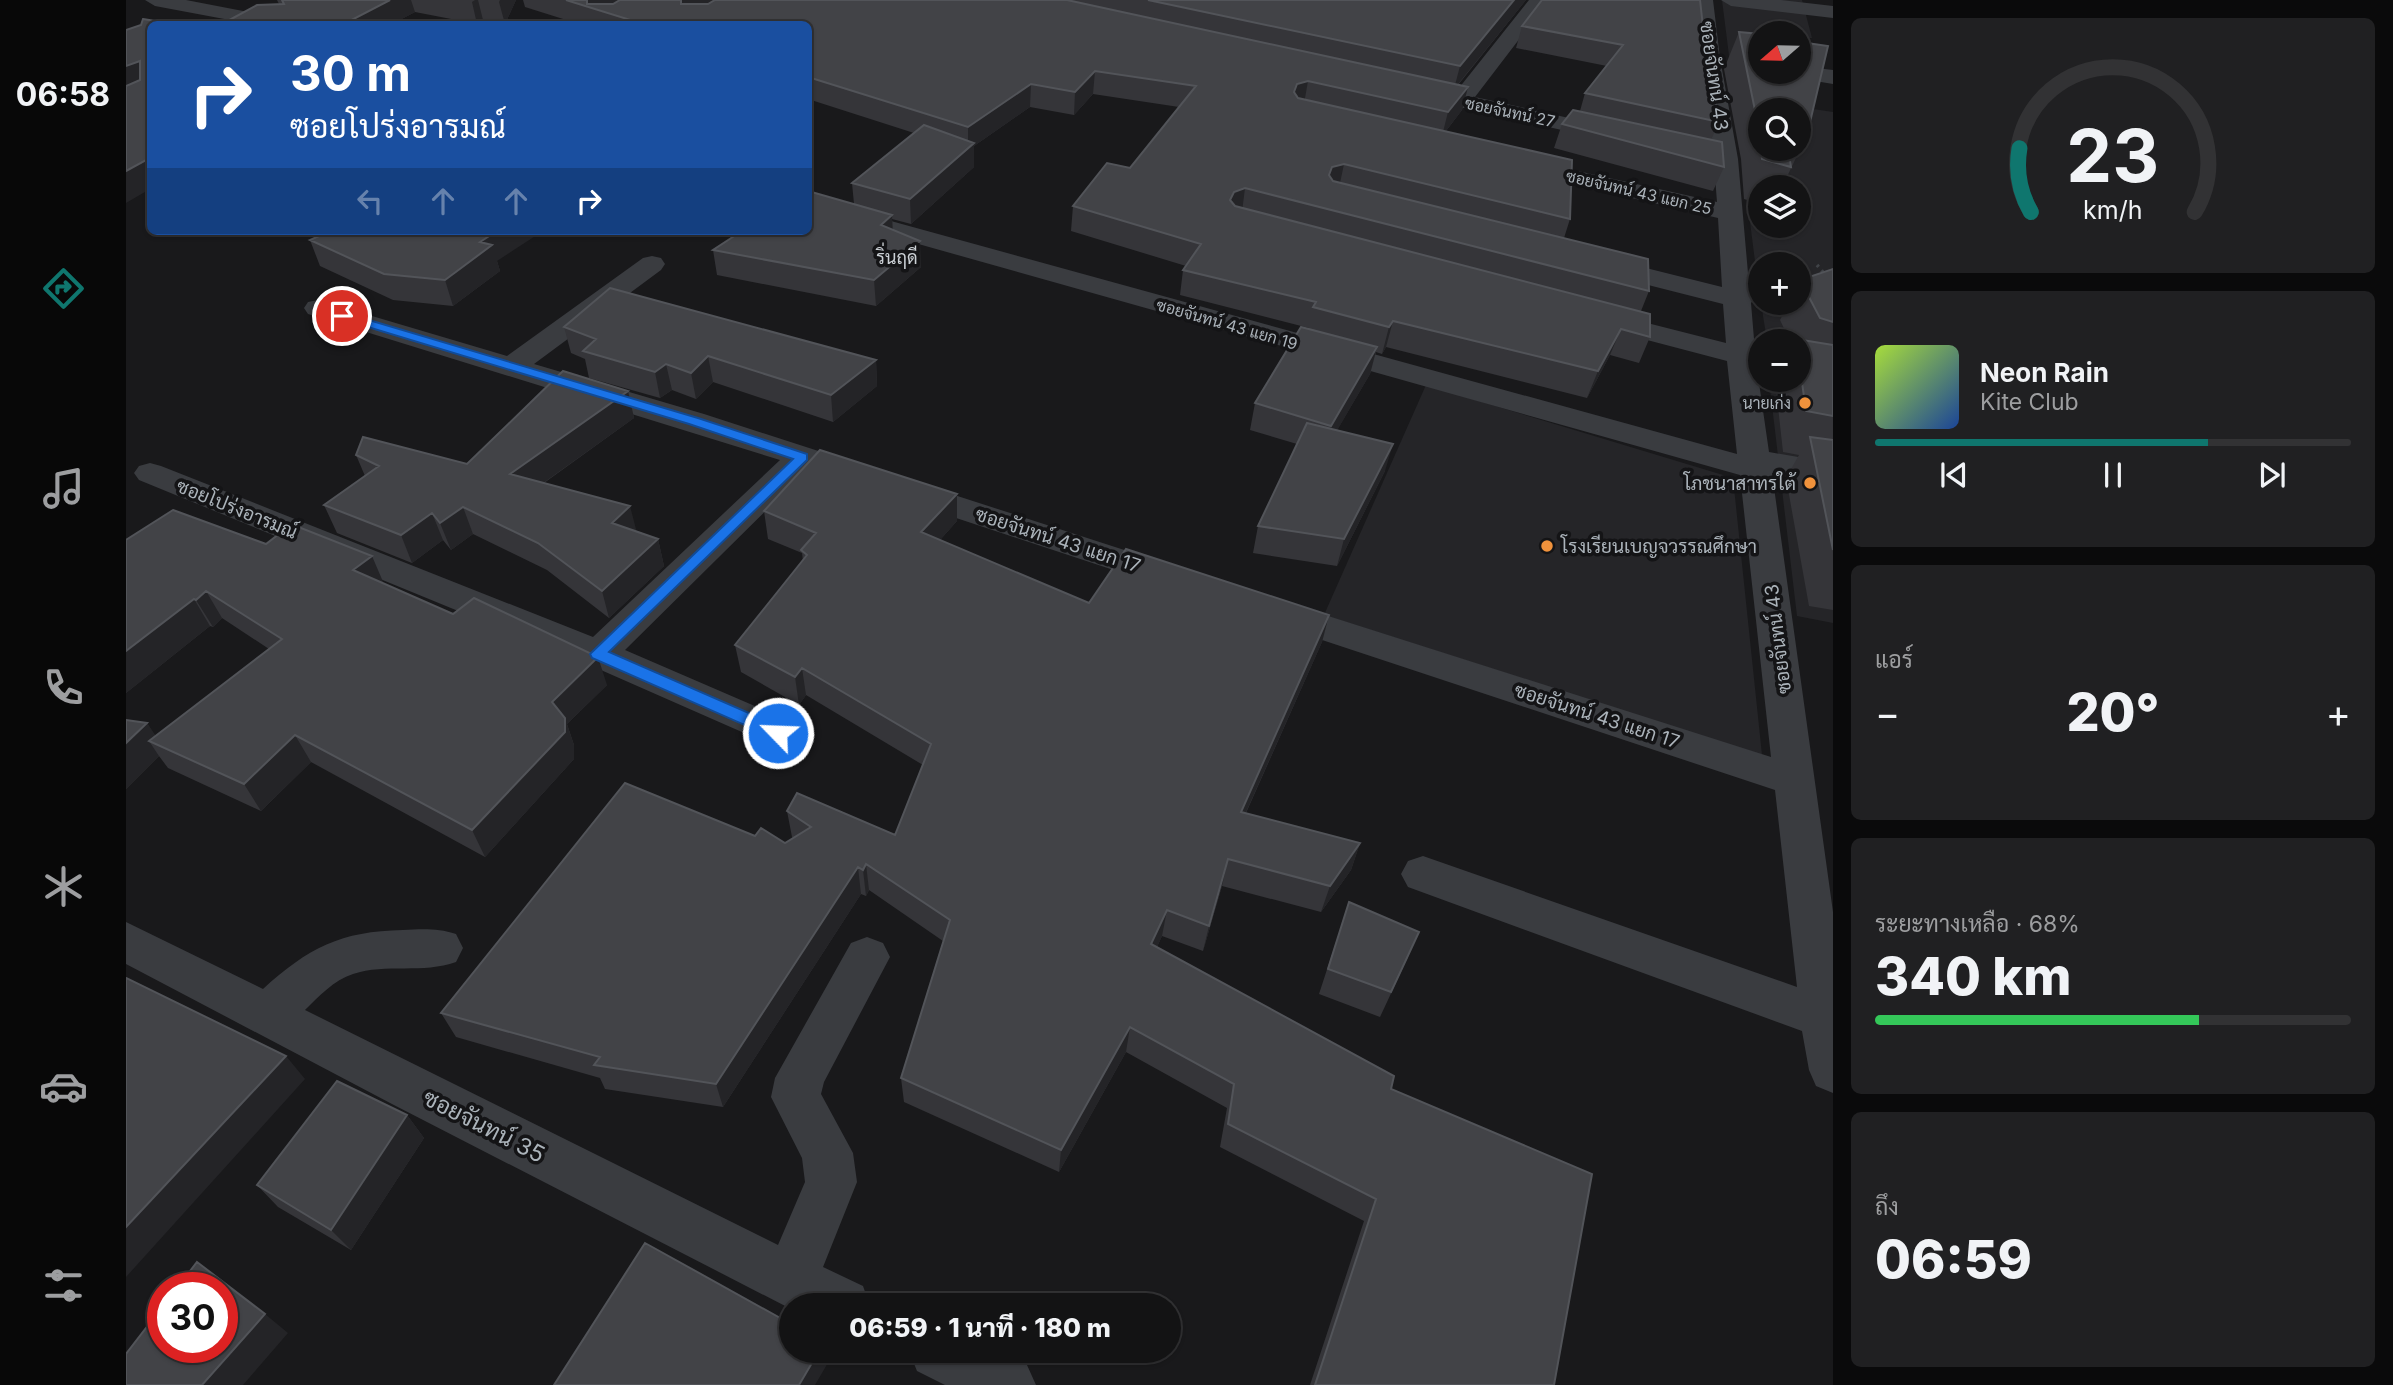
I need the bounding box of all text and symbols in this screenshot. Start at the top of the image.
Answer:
street label: ซอยจันทน์ 43 [1695,20,1734,132]
north arrow [1748,21,1811,84]
map controls [1748,21,1811,392]
text: 30 m [290,44,411,103]
icon: right [175,49,266,140]
text: 06:58 [16,75,110,114]
street label: ซอยจันทน์ 27 [1463,91,1557,131]
button: search [1748,98,1811,161]
text: ซอยโปร่งอารมณ์ [290,107,506,146]
text: 23 [2067,111,2159,200]
street label: ซอยจันทน์ 43 แยก 25 [1564,164,1714,219]
button: layers [1748,175,1811,238]
icon: left [351,182,389,220]
icon: ahead [424,182,462,220]
icon: ahead [497,182,535,220]
icon: right [570,182,608,220]
text: km/h [2083,195,2143,225]
district label: ริ่นฤดี [875,242,918,269]
button: + [1748,252,1811,315]
icon: directions [39,264,88,313]
pin [312,286,372,346]
street label: ซอยจันทน์ 43 แยก 19 [1154,292,1300,354]
icon: arrive [323,297,361,335]
button: − [1748,329,1811,392]
text: Neon Rain [1980,357,2109,388]
text: Kite Club [1980,388,2079,416]
place label: นายเก่ง [1742,393,1791,413]
marker: นายเก่ง [1797,395,1813,411]
icon: previous [1935,456,1973,494]
icon: pause [2094,456,2132,494]
icon: next [2253,456,2291,494]
icon: music [39,464,88,513]
place label: โภชนาสาทรใต้ [1683,471,1797,495]
street label: ซอยโปร่งอารมณ์ [173,473,301,544]
marker: โภชนาสาทรใต้ [1802,475,1818,491]
street label: ซอยจันทน์ 43 แยก 17 [972,501,1144,578]
place label: โรงเรียนเบญจวรรณศึกษา [1560,534,1757,558]
marker: โรงเรียนเบญจวรรณศึกษา [1539,538,1555,554]
street label: ซอยจันทน์ 43 [1759,583,1796,695]
text: แอร์ [1875,646,1913,674]
icon: phone [39,663,88,712]
street label: ซอยจันทน์ 43 แยก 17 [1511,677,1683,754]
text: 20° [2066,681,2160,744]
text: − [1875,690,1900,736]
text: + [2326,690,2351,736]
position arrow [741,696,815,770]
icon: climate [39,862,88,911]
text: ระยะทางเหลือ · 68% [1875,910,2080,938]
text: 340 km [1875,945,2071,1008]
icon: car [39,1062,88,1111]
street label: ซอยจันทน์ 35 [419,1082,550,1169]
text: ถึง [1875,1193,1899,1221]
text: 06:59 [1875,1228,2032,1291]
icon: filters [39,1261,88,1310]
speed limit sign: 30 [147,1272,238,1363]
text: 06:59 · 1 นาที · 180 m [849,1312,1111,1343]

